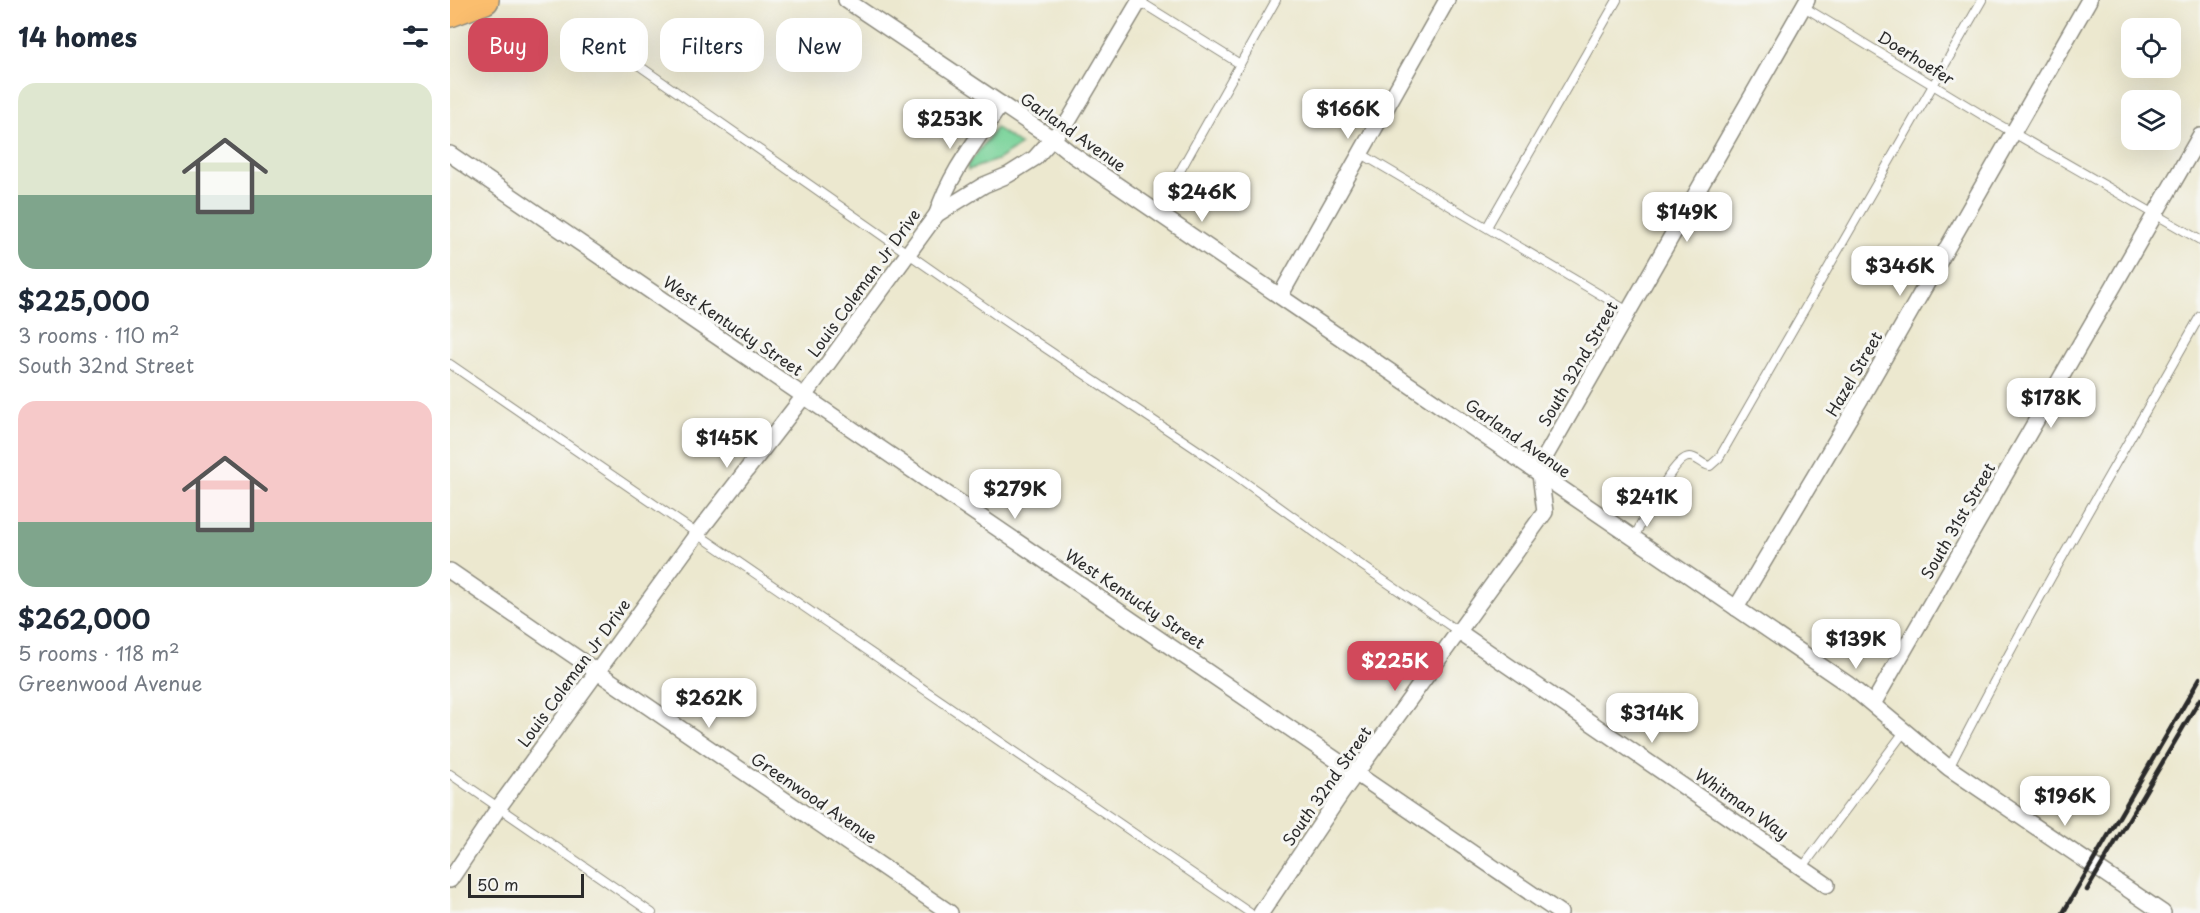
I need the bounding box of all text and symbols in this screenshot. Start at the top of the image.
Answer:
text: 14 homes [18,17,137,56]
chip: Buy [468,18,548,72]
chip: Rent [560,18,648,72]
chip: Filters [660,18,764,72]
chip: New [776,18,862,72]
map controls [2121,18,2181,150]
button: locate [2121,18,2181,78]
icon: filters [399,20,432,53]
street label: Doerhoefer [1874,24,1960,90]
street label: Garland Avenue [1016,86,1131,177]
pin: $166K [1306,89,1390,140]
button: layers [2121,90,2181,150]
text: $166K [1316,93,1380,123]
pin: $253K [908,99,992,150]
text: $253K [917,103,983,133]
icon: home [171,122,279,230]
pin: $246K [1160,172,1244,223]
text: $246K [1167,176,1237,206]
pin: $149K [1645,192,1729,243]
text: $149K [1656,196,1718,226]
street label: Louis Coleman Jr Drive [801,203,925,362]
pin: $346K [1858,246,1942,297]
text: $346K [1865,250,1935,280]
street label: West Kentucky Street [659,269,809,381]
text: $225,000 [18,281,150,320]
street label: South 32nd Street [1531,296,1623,431]
text: 3 rooms · 110 m² [18,320,180,350]
street label: Hazel Street [1819,326,1887,421]
text: South 32nd Street [18,350,194,380]
pin: $178K [2009,378,2093,429]
text: $178K [2021,382,2081,412]
street label: Garland Avenue [1461,392,1576,483]
pin: $145K [685,418,769,469]
text: $145K [696,422,758,452]
icon: home [171,440,279,548]
street label: South 31st Street [1914,458,2000,583]
pin: $279K [973,469,1057,520]
text: $279K [983,473,1047,503]
pin: $241K [1605,477,1689,528]
text: $241K [1616,481,1678,511]
street label: West Kentucky Street [1061,542,1211,654]
street label: Louis Coleman Jr Drive [511,593,635,752]
text: $262,000 [18,599,150,638]
pin: $139K [1814,619,1898,670]
text: $139K [1826,623,1886,653]
text: 5 rooms · 118 m² [18,638,180,668]
pin: $225K [1353,641,1437,692]
text: $225K [1361,645,1429,675]
text: Greenwood Avenue [18,668,202,698]
pin: $262K [667,678,751,729]
text: $262K [675,682,743,712]
pin: $314K [1610,693,1694,744]
text: $314K [1620,697,1684,727]
street label: South 32nd Street [1276,720,1377,850]
street label: Greenwood Avenue [747,746,883,848]
street label: Whitman Way [1691,762,1794,844]
pin: $196K [2023,776,2107,827]
text: $196K [2034,780,2096,810]
scale bar [468,871,584,898]
text: 50 m [477,872,518,896]

